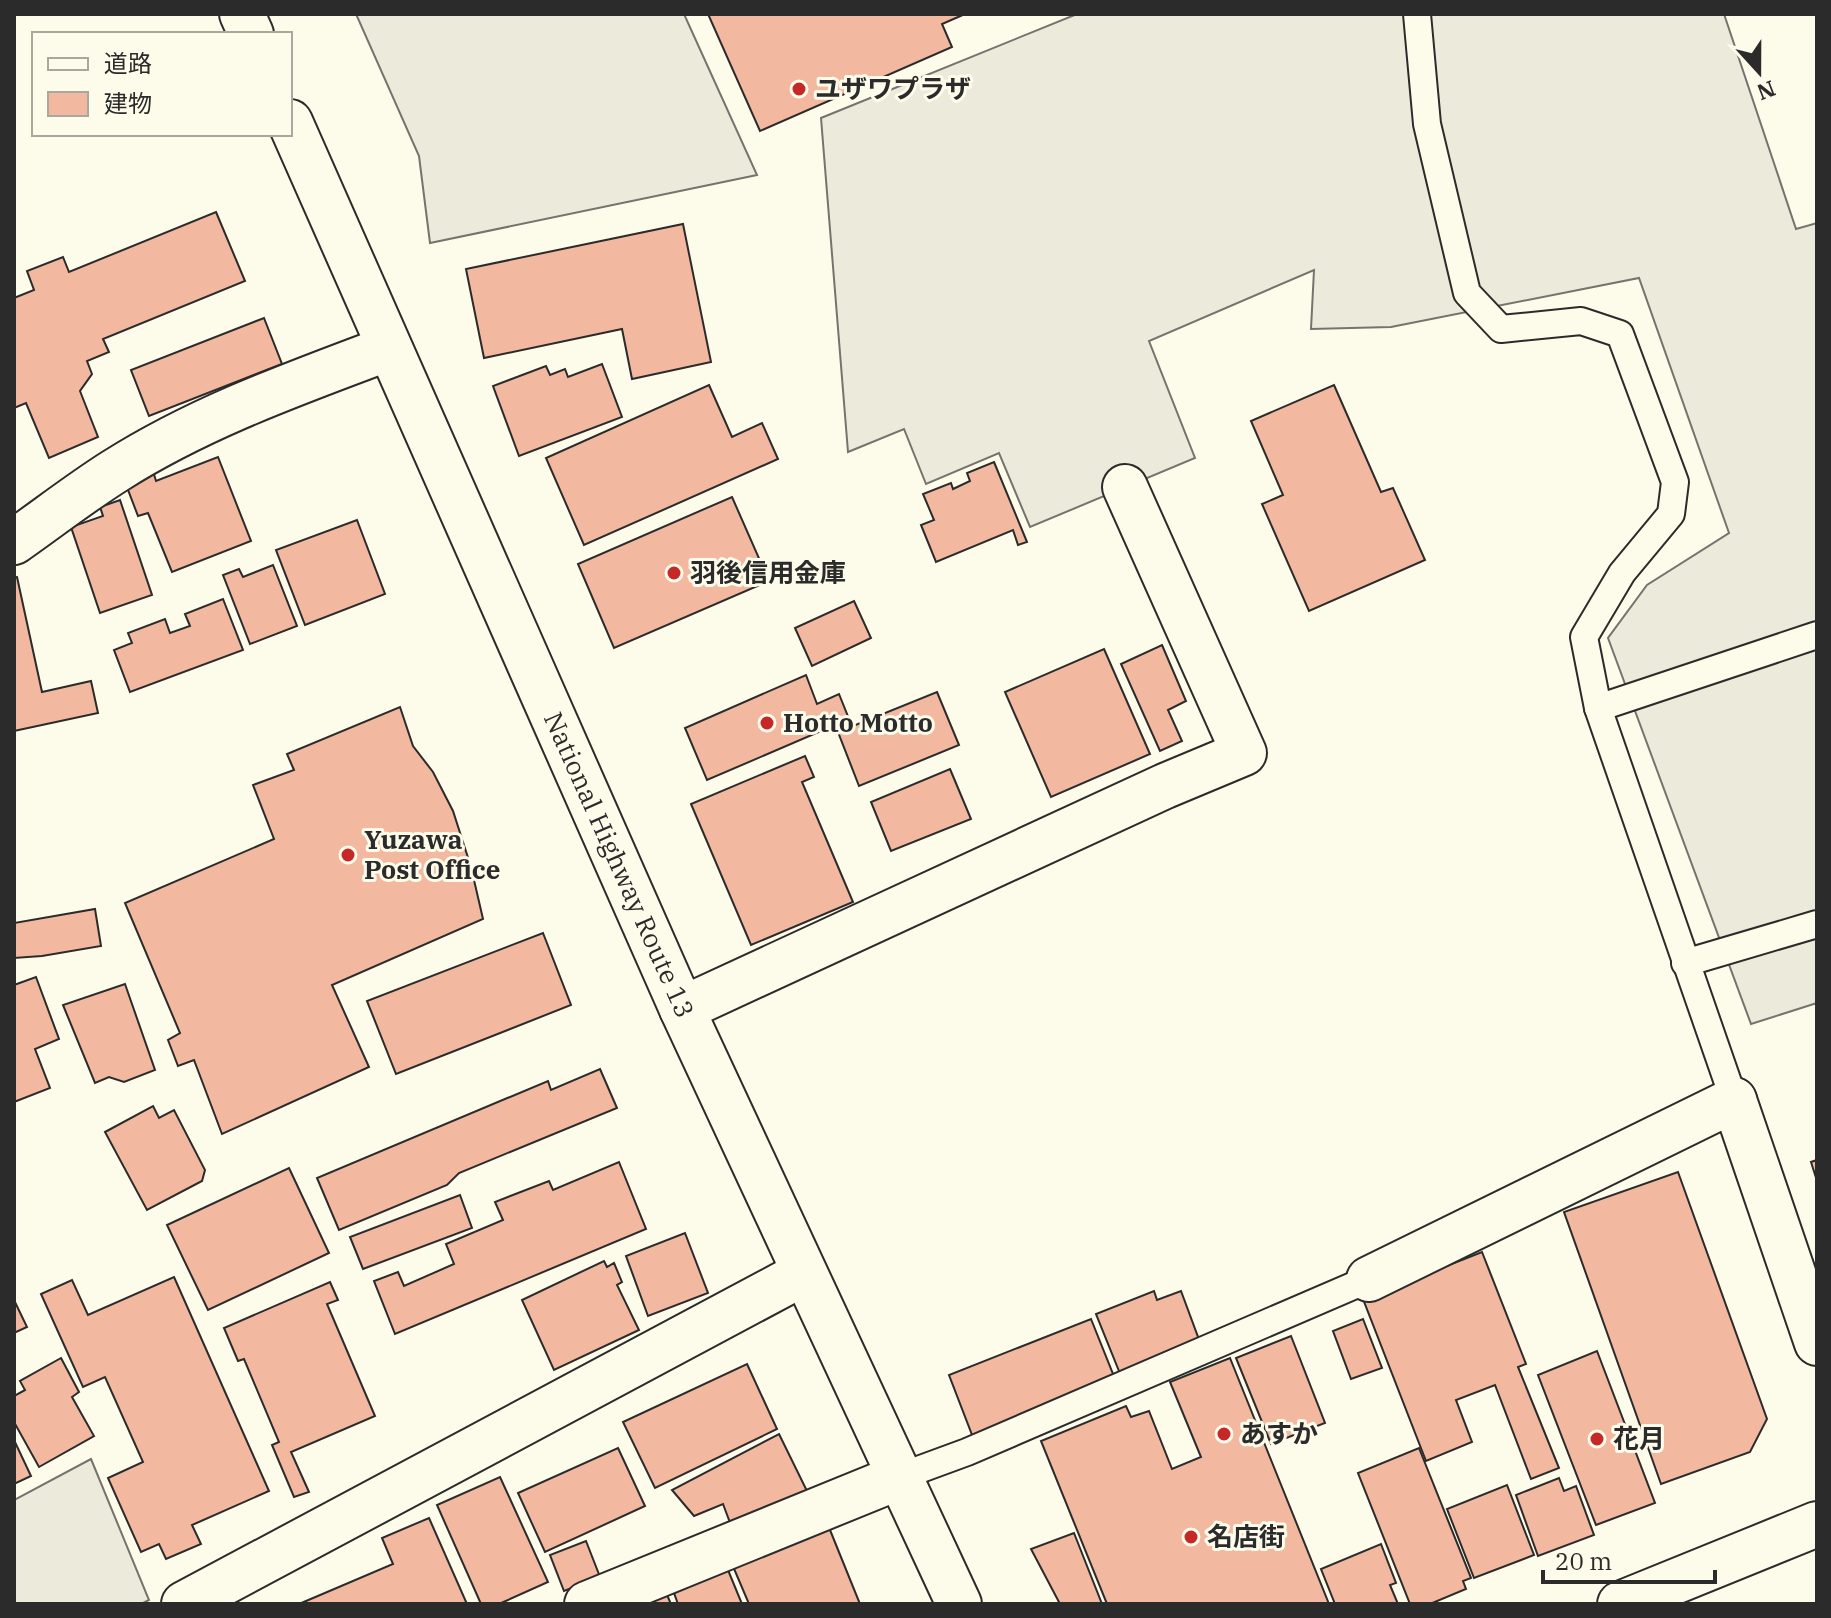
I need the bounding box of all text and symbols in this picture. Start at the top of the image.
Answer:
legend [32,32,292,136]
north arrow [1719,32,1799,112]
text: 道路 [104,47,152,79]
place label: ユザワプラザ [815,71,971,105]
text: N [1753,74,1780,108]
marker: ユザワプラザ [790,80,808,98]
text: 建物 [104,87,152,119]
place label: 羽後信用金庫 [690,555,846,589]
marker: 羽後信用金庫 [665,564,683,582]
place label: Hotto Motto [783,705,933,739]
street label: National Highway Route 13 [537,706,703,1023]
marker: Hotto Motto [758,714,776,732]
place label: Yuzawa Post Office [364,822,500,886]
marker: Yuzawa Post Office [339,846,357,864]
place label: あすか [1240,1416,1318,1450]
place label: 花月 [1613,1421,1665,1455]
marker: あすか [1215,1425,1233,1443]
marker: 花月 [1588,1430,1606,1448]
place label: 名店街 [1207,1519,1285,1553]
marker: 名店街 [1182,1528,1200,1546]
scale bar [1543,1534,1715,1584]
text: 20 m [1555,1545,1612,1577]

